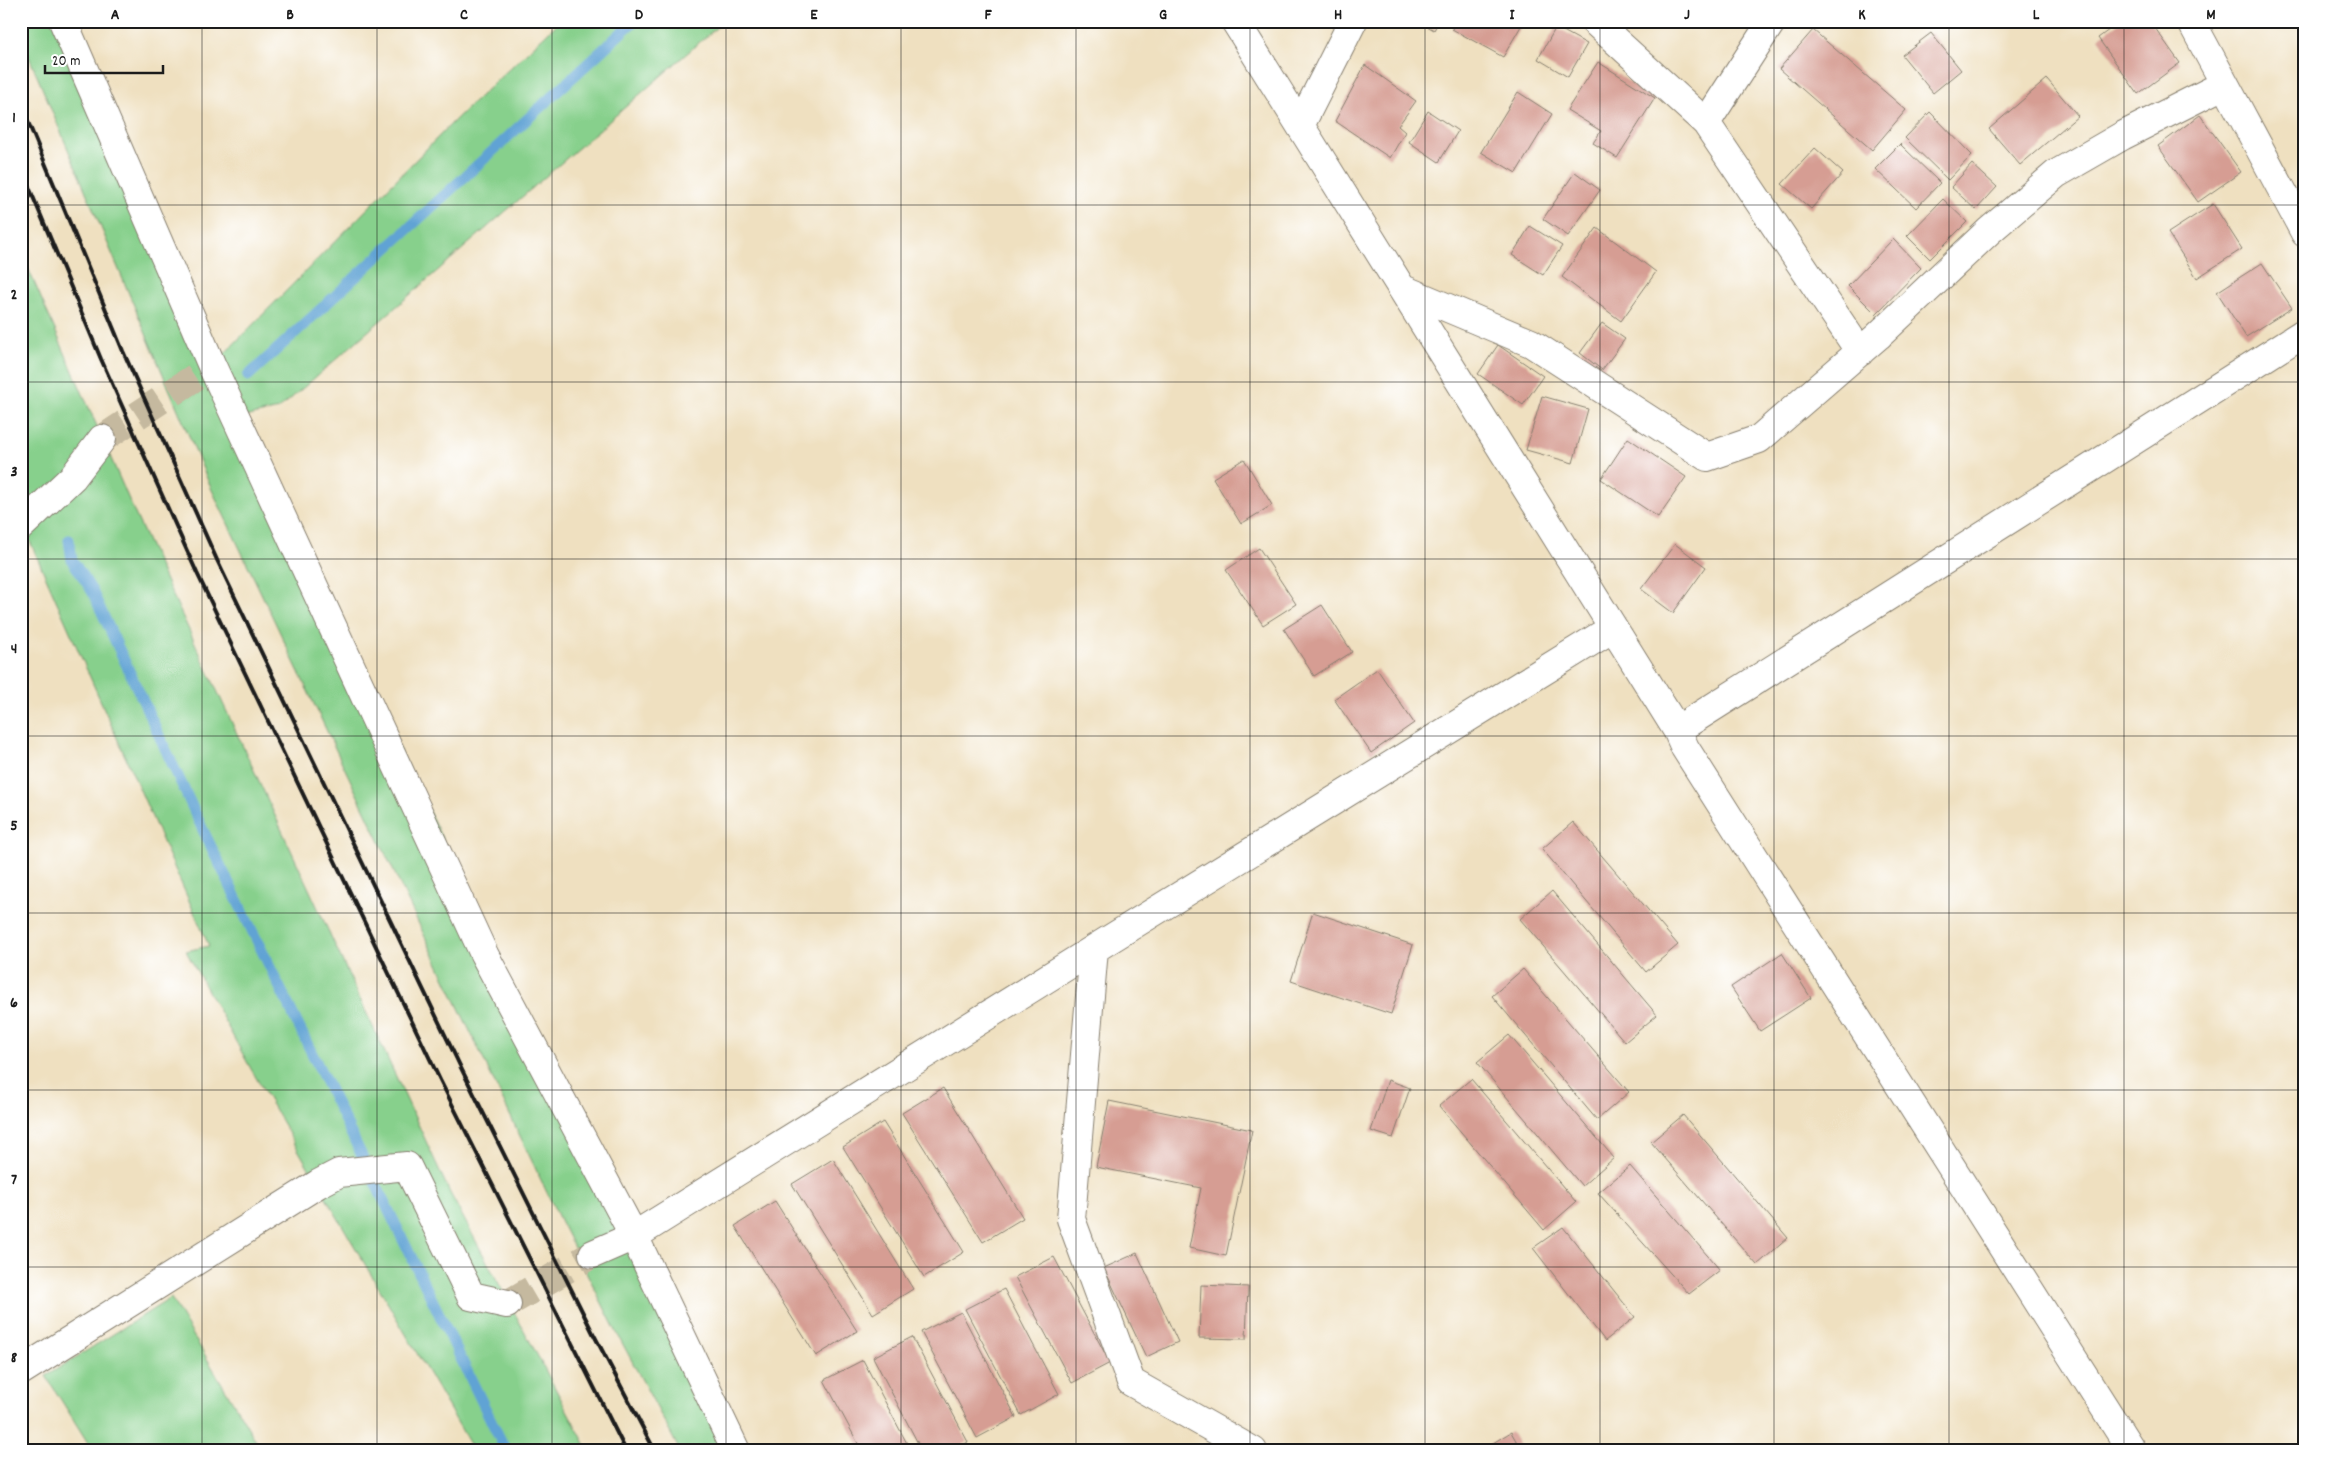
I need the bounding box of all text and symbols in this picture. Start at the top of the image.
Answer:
text: A [111,4,120,27]
text: B [286,4,294,27]
text: C [460,4,468,27]
text: D [635,4,644,27]
text: E [810,4,818,27]
text: F [984,4,992,27]
text: G [1159,4,1167,27]
text: H [1334,4,1342,27]
text: I [1510,4,1516,27]
text: J [1684,4,1690,27]
text: K [1858,4,1866,27]
text: L [2033,4,2040,27]
text: M [2206,4,2216,27]
scale bar [45,42,162,74]
text: 20 m [52,51,80,73]
text: 1 [12,107,16,130]
text: 2 [11,284,18,307]
text: 3 [10,461,18,484]
text: 4 [11,638,17,661]
text: 5 [10,815,18,838]
text: 6 [10,992,18,1015]
text: 7 [11,1169,17,1192]
text: 8 [11,1347,18,1370]

